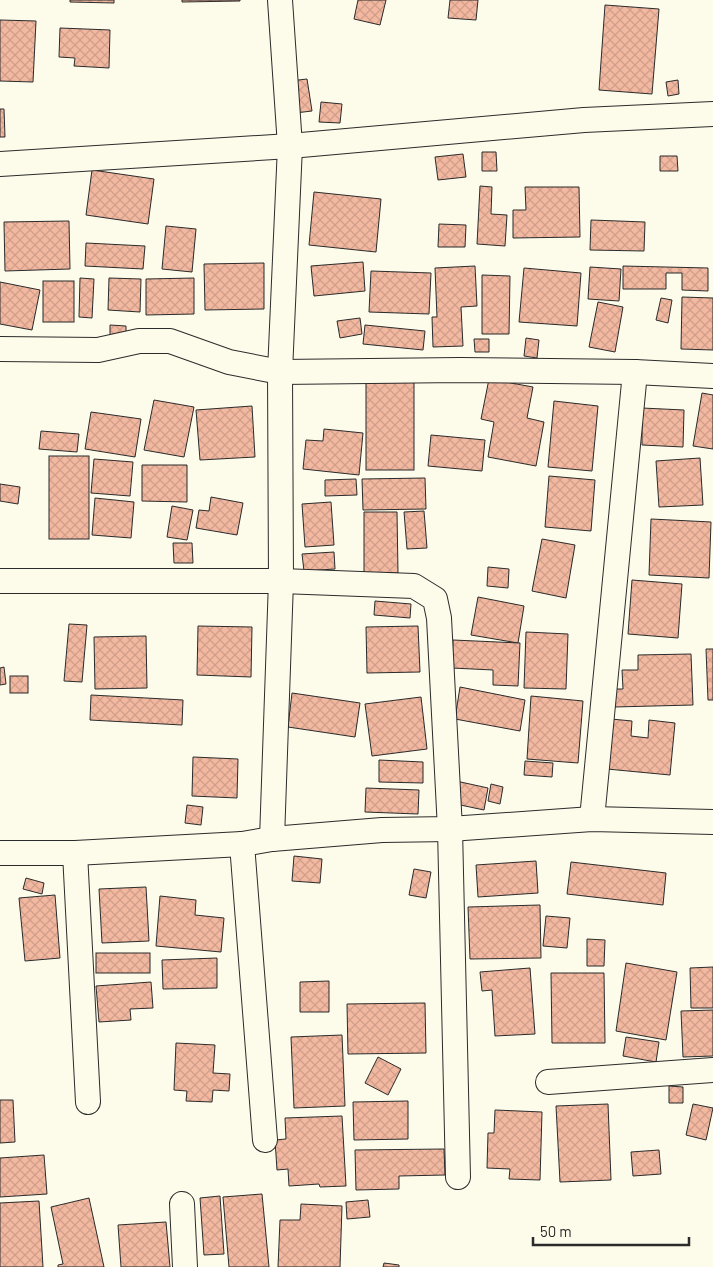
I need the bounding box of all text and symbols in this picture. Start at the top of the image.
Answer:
scale bar [533,1214,689,1246]
text: 50 m [540,1222,572,1240]

